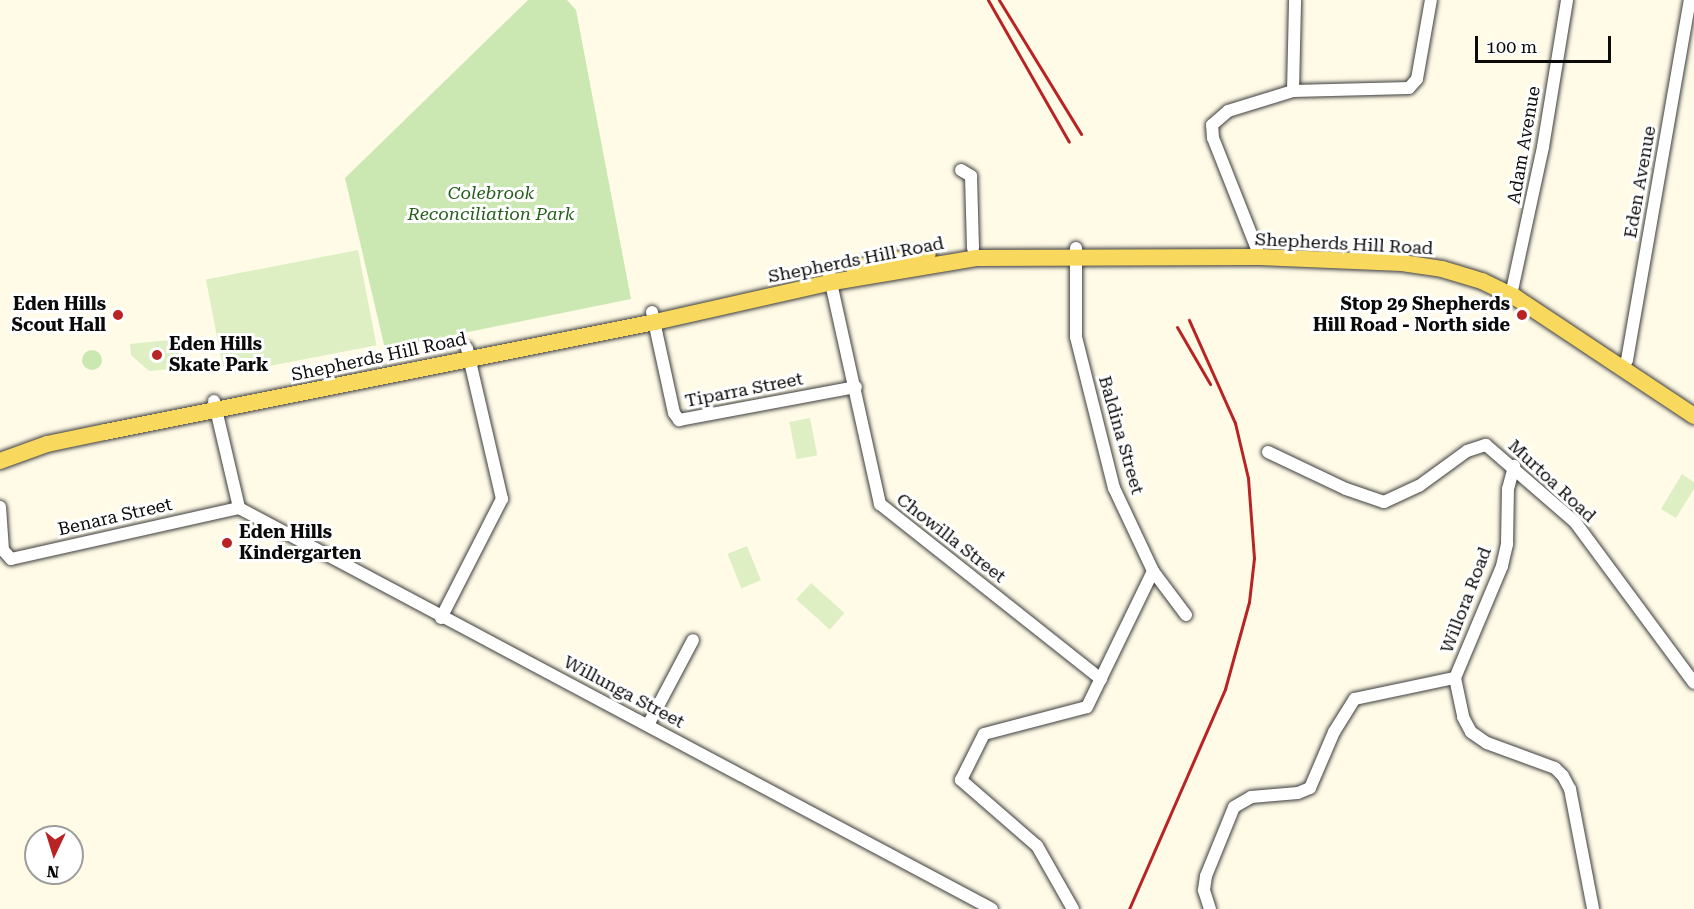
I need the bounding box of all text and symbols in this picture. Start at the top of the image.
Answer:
scale bar [1478,24,1614,62]
text: 100 m [1486,36,1537,57]
street label: Adam Avenue [1503,84,1545,206]
street label: Eden Avenue [1619,124,1661,240]
park label: Colebrook Reconciliation Park [408,183,574,226]
street label: Shepherds Hill Road [1254,229,1434,259]
street label: Shepherds Hill Road [766,232,946,288]
place label: Eden Hills Scout Hall [11,294,106,336]
place label: Stop 29 Shepherds Hill Road - North side [1313,294,1510,336]
marker: Eden Hills Scout Hall [111,308,125,322]
marker: Stop 29 Shepherds Hill Road - North side [1515,308,1529,322]
street label: Shepherds Hill Road [289,328,469,386]
place label: Eden Hills Skate Park [169,334,268,376]
marker: Eden Hills Skate Park [150,348,164,362]
street label: Tiparra Street [683,368,805,412]
street label: Baldina Street [1094,373,1148,497]
street label: Murtoa Road [1504,435,1600,527]
street label: Chowilla Street [892,489,1010,587]
street label: Benara Street [56,493,174,541]
place label: Eden Hills Kindergarten [239,522,361,564]
marker: Eden Hills Kindergarten [220,536,234,550]
street label: Willora Road [1436,544,1496,656]
street label: Willunga Street [560,651,688,733]
north arrow [24,825,84,885]
text: N [46,862,60,881]

